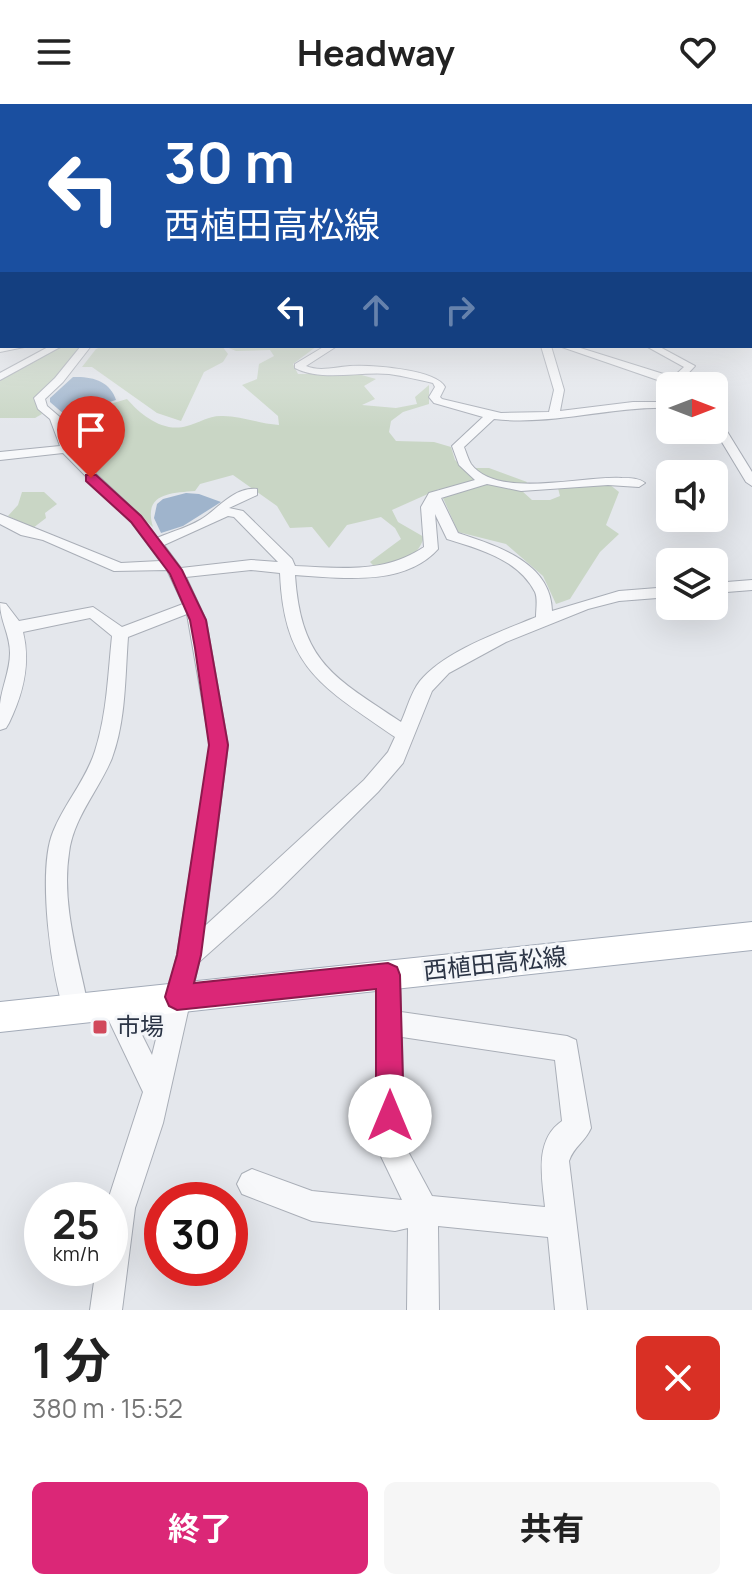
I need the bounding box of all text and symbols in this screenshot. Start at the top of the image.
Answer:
text: Headway [297,28,455,77]
icon: menu [32,30,76,74]
icon: heart [676,30,720,74]
text: 30 m [164,123,295,200]
icon: left [32,136,136,240]
text: 西植田高松線 [164,200,380,249]
icon: left [270,288,314,332]
icon: ahead [354,288,398,332]
icon: right [438,288,482,332]
north arrow [656,372,728,444]
map controls [656,372,728,620]
pin [57,396,125,478]
icon: arrive [69,408,113,452]
button: sound [656,460,728,532]
button: layers [656,548,728,620]
street label: 西植田高松線 [422,939,568,986]
place label: 市場 [116,1009,164,1042]
marker: 市場 [91,1018,109,1036]
position arrow [348,1074,432,1158]
speed limit sign: 30 [144,1182,248,1286]
text: 25 [52,1196,100,1251]
text: km/h [53,1240,99,1267]
text: 1 分 [32,1327,111,1392]
button: close [636,1336,720,1420]
text: 380 m · 15:52 [32,1390,183,1426]
button: 終了 [32,1482,368,1574]
button: 共有 [384,1482,720,1574]

